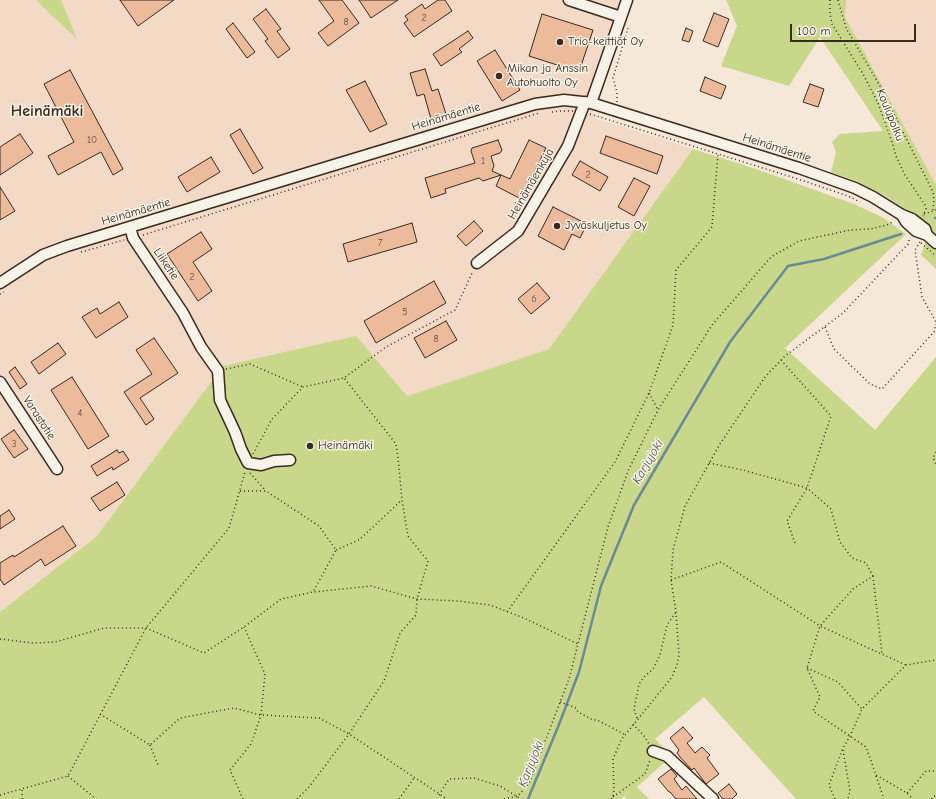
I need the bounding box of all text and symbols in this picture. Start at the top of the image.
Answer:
house number: 2 [421,12,427,24]
house number: 8 [343,16,349,28]
scale bar [792,16,918,42]
text: 100 m [797,24,830,38]
place label: Trio-keittiöt Oy [568,35,644,49]
marker: Trio-keittiöt Oy [555,37,565,47]
place label: Mikan ja Anssin Autohuolto Oy [507,62,588,90]
marker: Mikan ja Anssin Autohuolto Oy [494,71,504,81]
street label: Koulupolku [873,87,907,143]
street label: Heinämäentie [410,100,482,134]
district label: Heinämäki [11,101,83,121]
street label: Heinämäentie [741,130,813,166]
house number: 10 [87,134,97,146]
street label: Heinämäenkuja [505,146,557,222]
house number: 1 [481,155,485,167]
house number: 2 [585,169,591,181]
street label: Heinämäentie [100,195,172,229]
place label: Jyväskuljetus Oy [565,219,647,233]
marker: Jyväskuljetus Oy [552,221,562,231]
house number: 7 [378,237,382,249]
street label: Liiketie [150,245,182,283]
house number: 2 [189,271,195,283]
house number: 6 [531,293,537,305]
house number: 5 [402,306,408,318]
house number: 8 [433,333,439,345]
street label: Varastotie [20,393,58,443]
house number: 4 [78,407,82,419]
water label: Karjujoki [629,437,667,487]
house number: 3 [11,438,17,450]
place label: Heinämäki [318,439,373,453]
marker: Heinämäki [305,441,315,451]
water label: Karjujoki [515,738,547,790]

